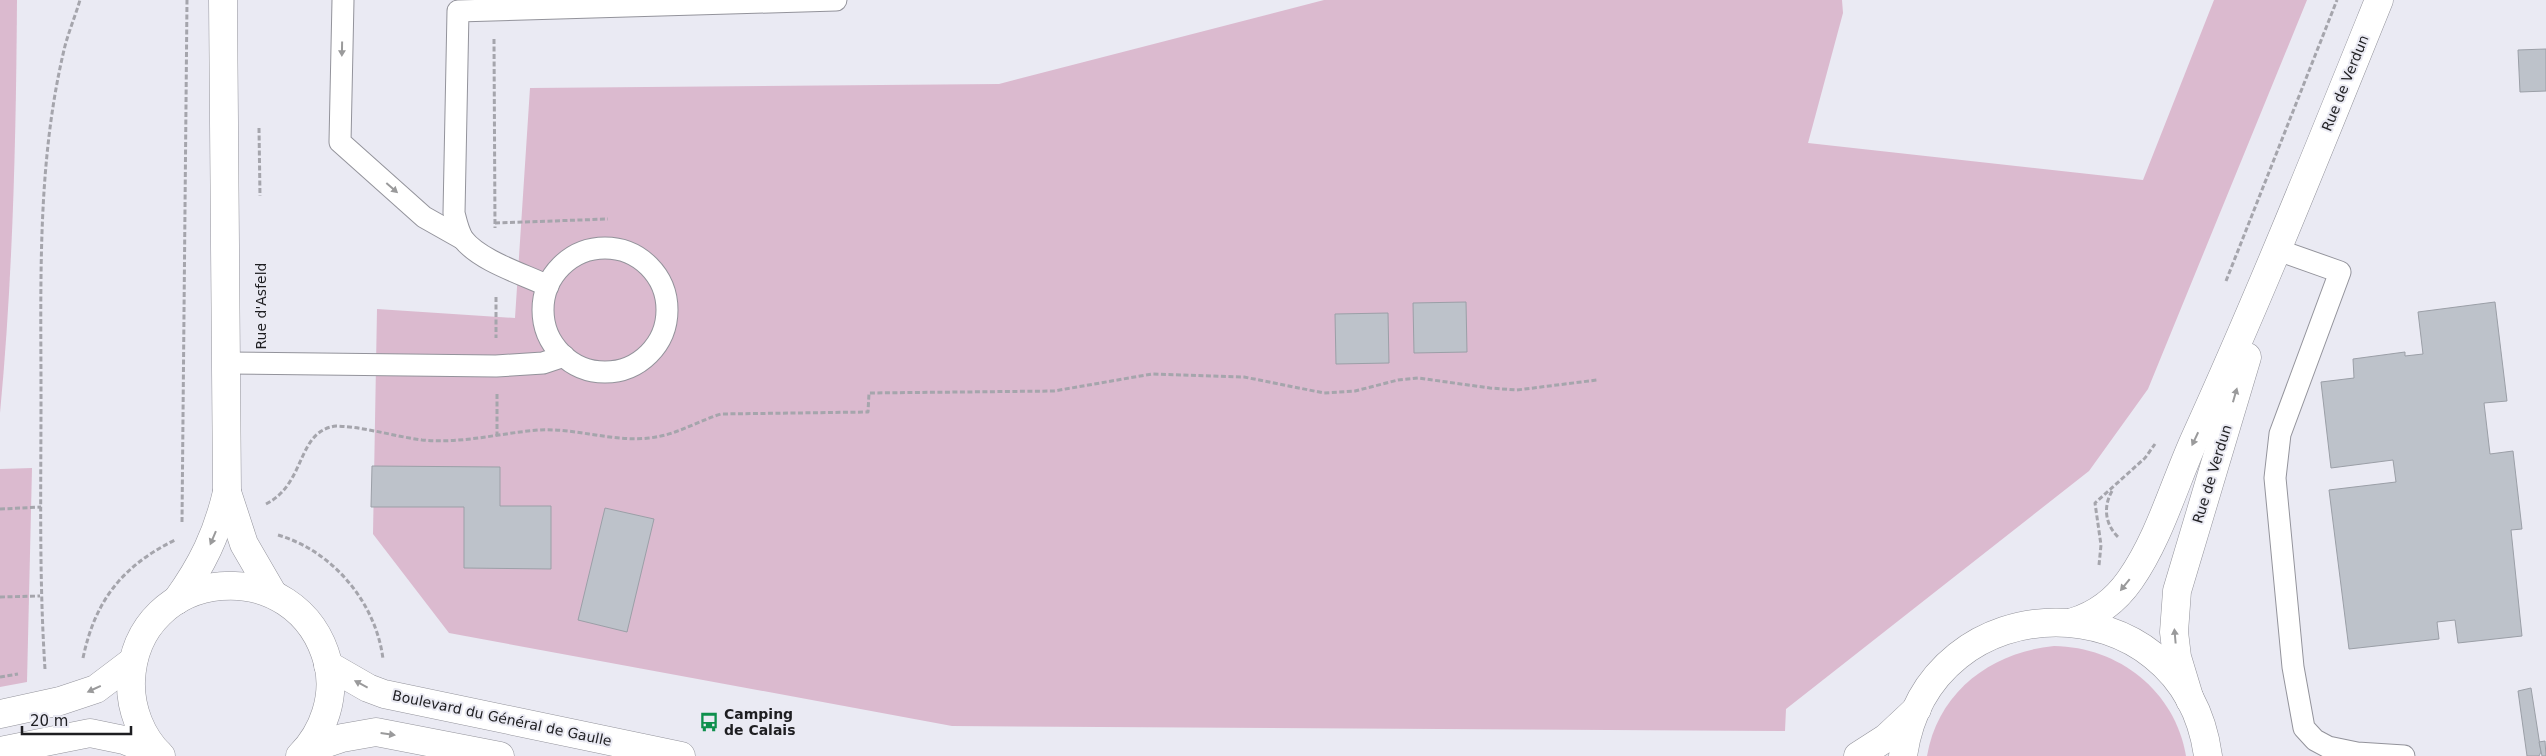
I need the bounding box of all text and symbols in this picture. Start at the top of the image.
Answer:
street label: Rue de Verdun [2318,33,2372,133]
one-way arrow [338,41,346,57]
one-way arrow [385,182,397,194]
street label: Rue d'Asfeld [253,263,269,349]
one-way arrow [2232,387,2240,402]
street label: Rue de Verdun [2189,423,2235,525]
one-way arrow [2190,432,2198,446]
one-way arrow [209,531,217,546]
one-way arrow [2120,578,2131,591]
one-way arrow [2171,628,2179,644]
one-way arrow [354,680,368,688]
one-way arrow [87,685,101,693]
street label: Boulevard du Général de Gaulle [391,687,613,749]
scale bar [22,704,131,736]
place label: Camping de Calais [724,706,796,738]
bus stop icon: Camping de Calais [698,711,720,733]
text: 20 m [30,712,68,730]
one-way arrow [380,730,396,738]

